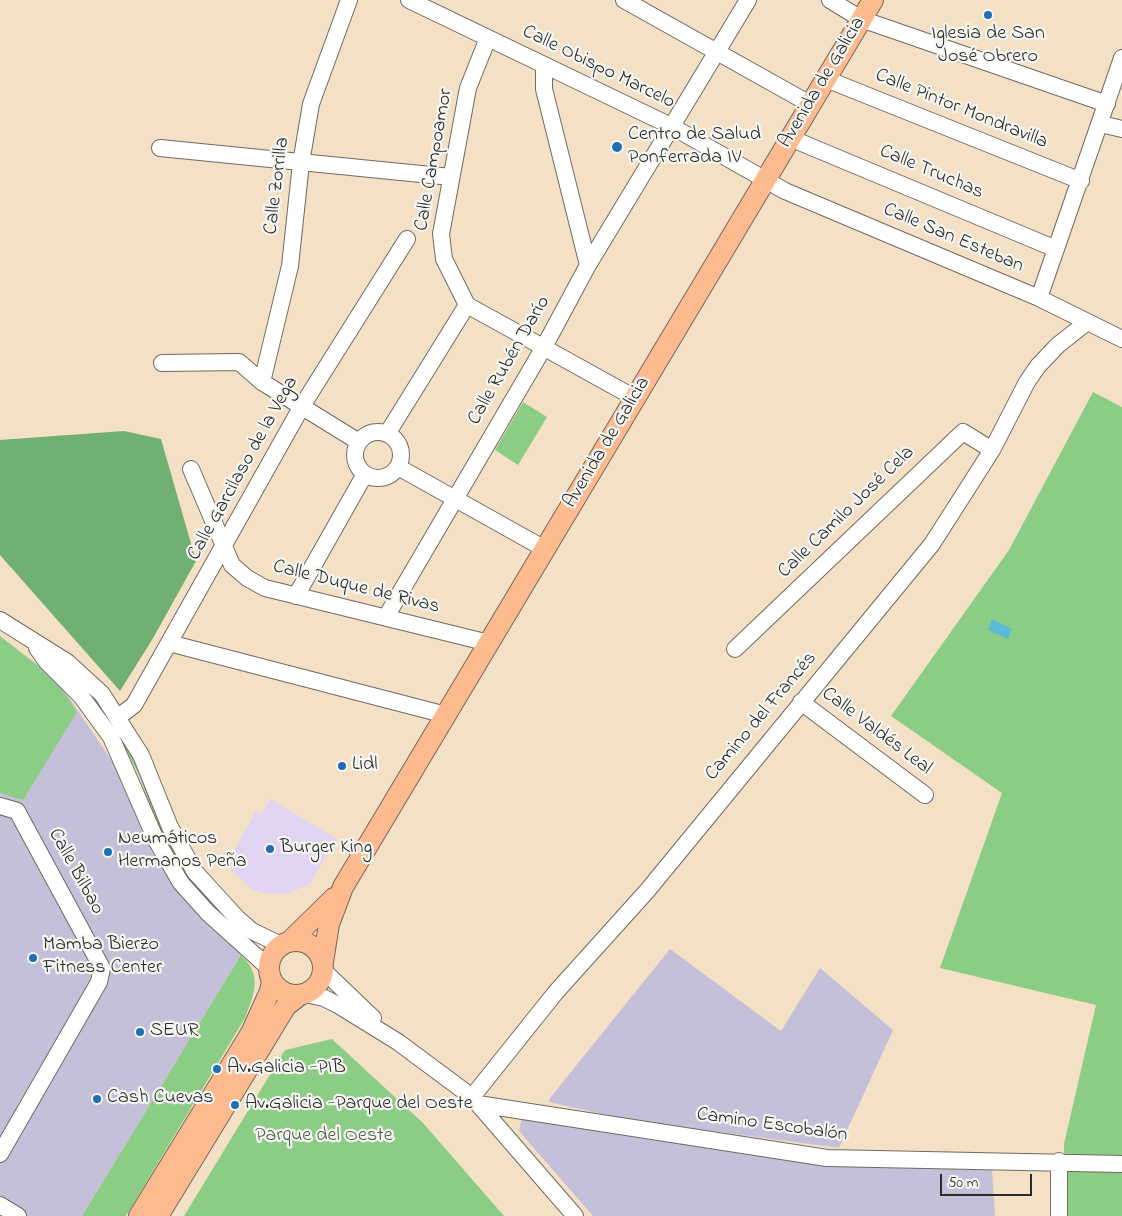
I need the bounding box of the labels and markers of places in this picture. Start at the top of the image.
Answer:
marker: Iglesia de San José Obrero [982,9,994,21]
place label: Iglesia de San José Obrero [931,23,1045,70]
place label: Centro de Salud Ponferrada IV [628,124,761,171]
marker: Centro de Salud Ponferrada IV [610,140,624,154]
place label: Lidl [352,754,378,778]
marker: Lidl [336,760,348,772]
place label: Neumáticos Hermanos Peña [118,828,247,875]
place label: Burger King [280,837,372,861]
marker: Burger King [264,843,276,855]
marker: Neumáticos Hermanos Peña [102,846,114,858]
place label: Mamba Bierzo Fitness Center [43,934,162,981]
marker: Mamba Bierzo Fitness Center [27,952,39,964]
place label: SEUR [150,1020,199,1044]
marker: SEUR [134,1026,146,1038]
place label: Av.Galicia -PIB [227,1057,346,1081]
marker: Av.Galicia -PIB [211,1063,223,1075]
place label: Cash Cuevas [107,1087,213,1111]
marker: Cash Cuevas [91,1093,103,1105]
place label: Av.Galicia -Parque del Oeste [245,1093,473,1117]
marker: Av.Galicia -Parque del Oeste [229,1099,241,1111]

